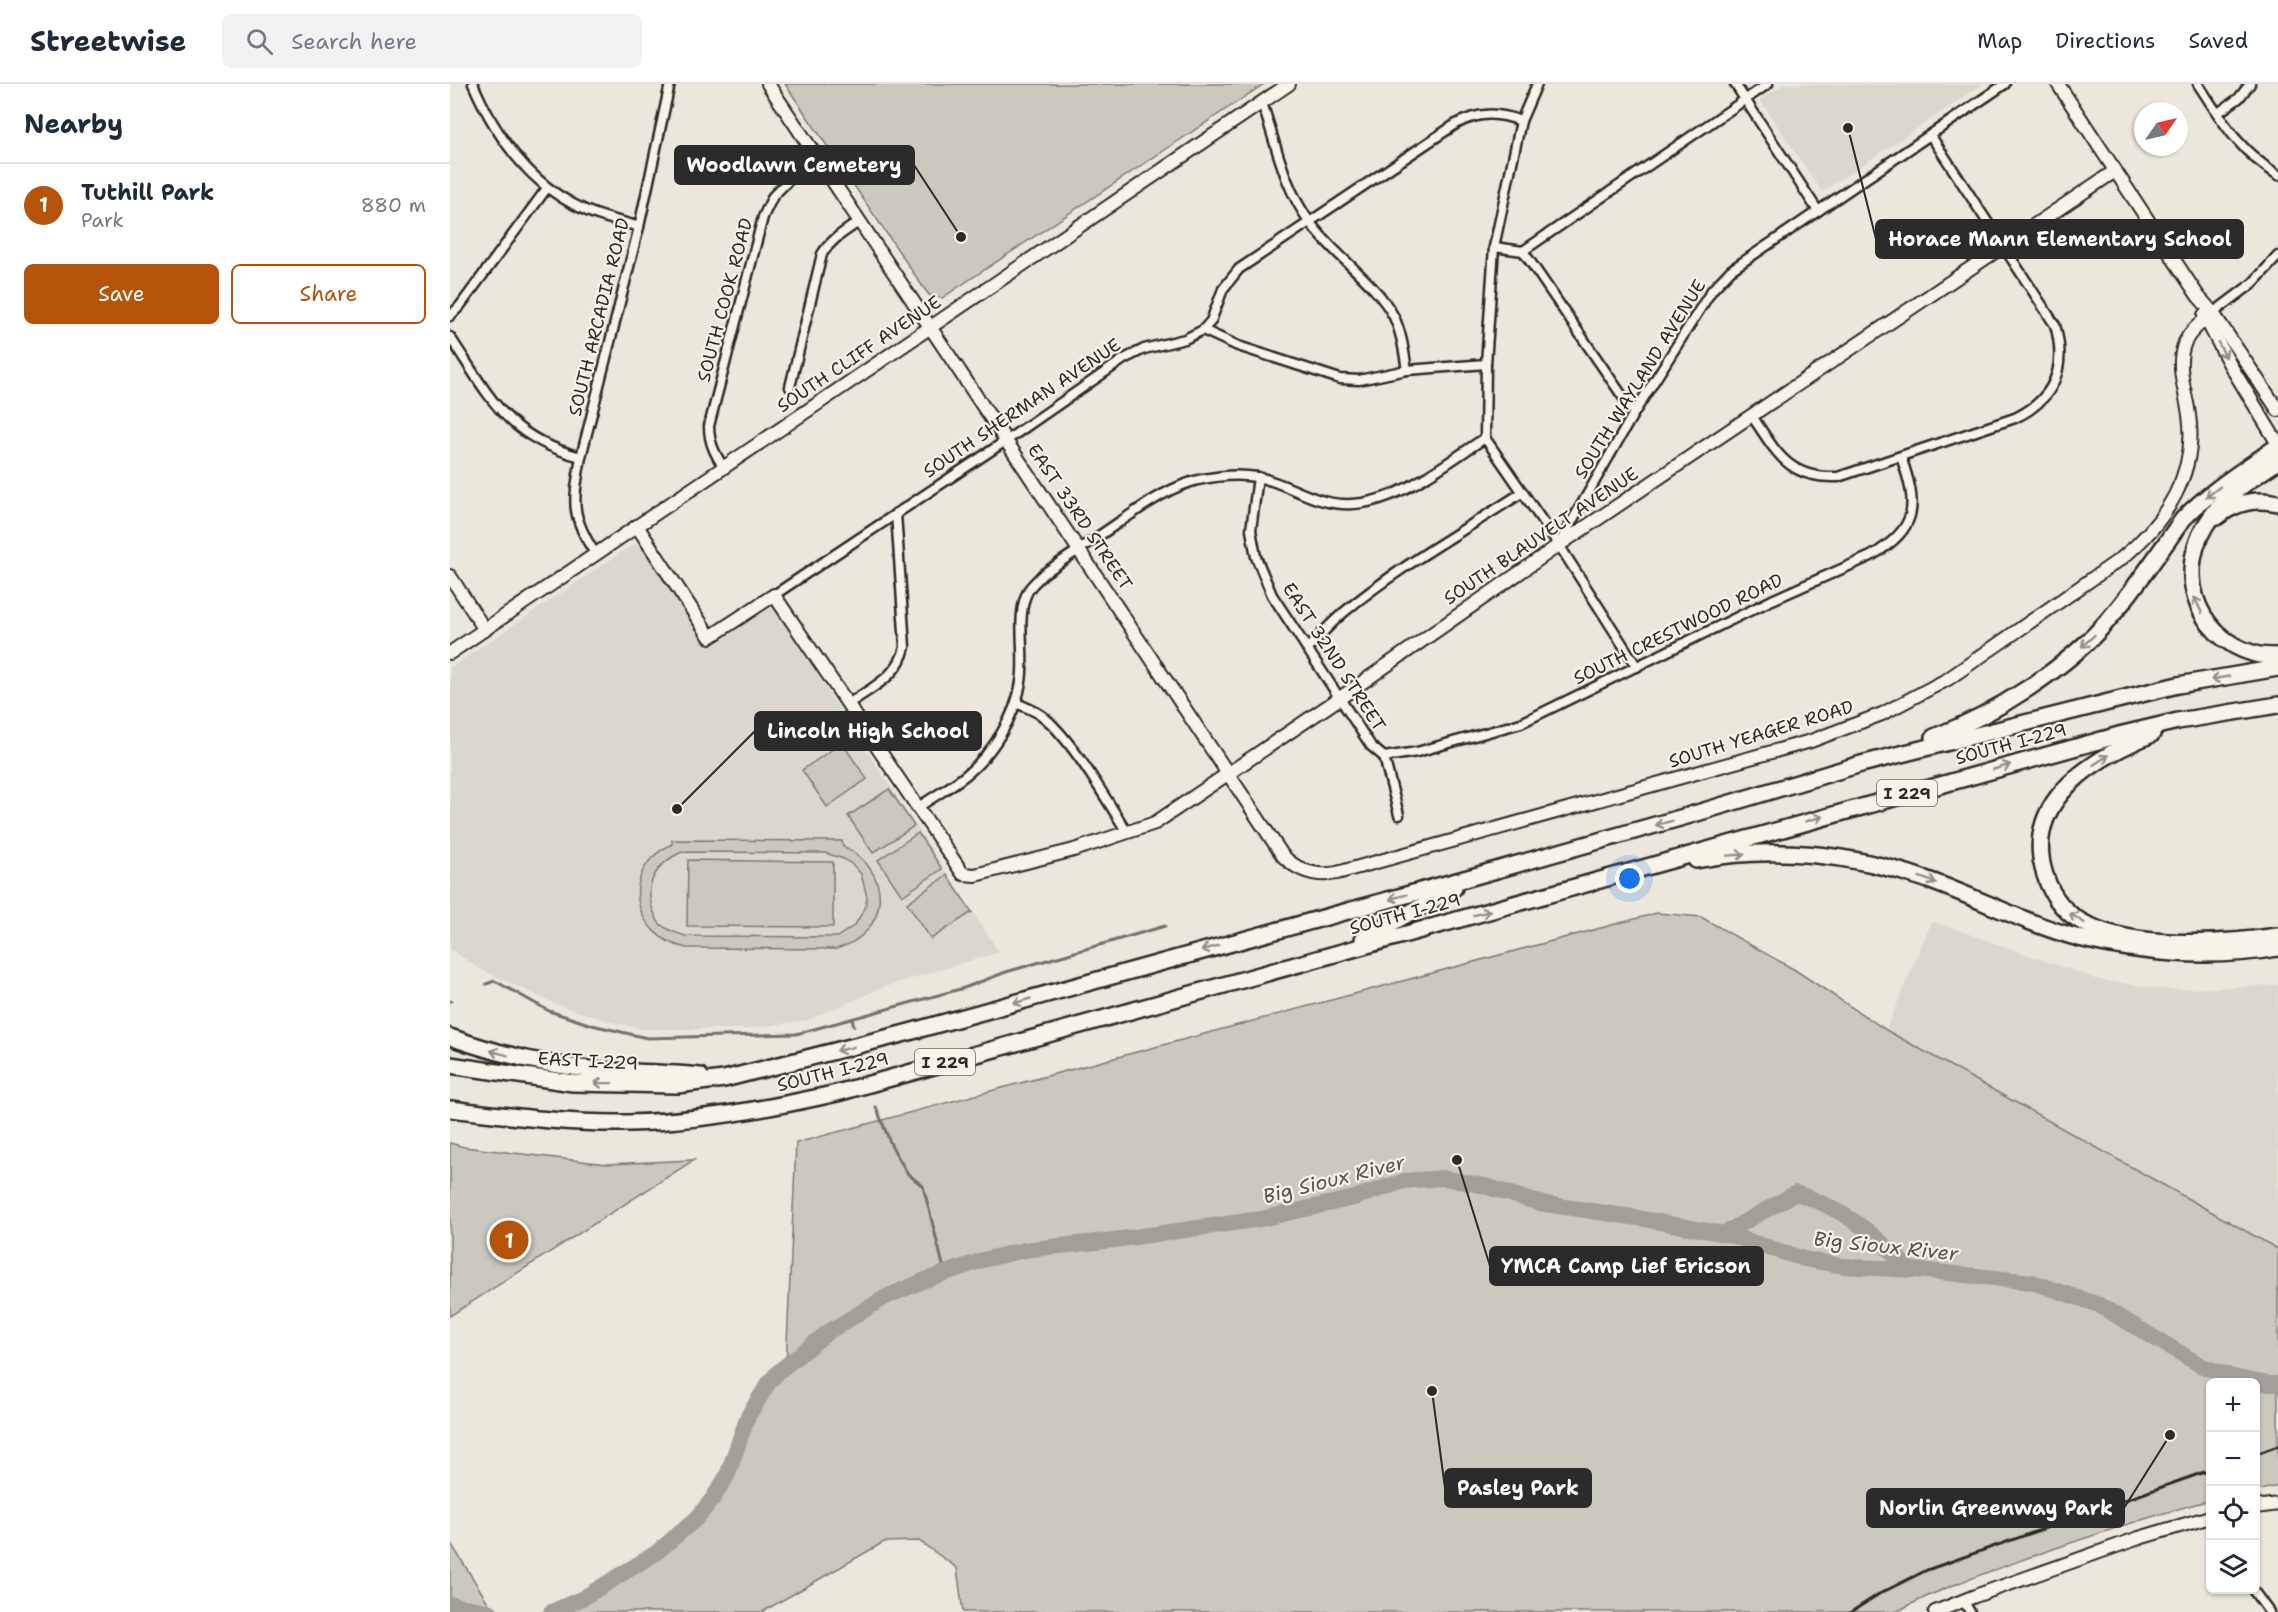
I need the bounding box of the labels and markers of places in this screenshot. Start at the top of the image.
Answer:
callout: Woodlawn Cemetery [675,146,914,184]
callout: Horace Mann Elementary School [1876,220,2243,258]
callout: Lincoln High School [755,712,981,750]
pin: 1 [490,1218,528,1262]
callout: YMCA Camp Lief Ericson [1490,1247,1763,1285]
callout: Pasley Park [1445,1469,1591,1507]
callout: Norlin Greenway Park [1867,1489,2124,1527]

